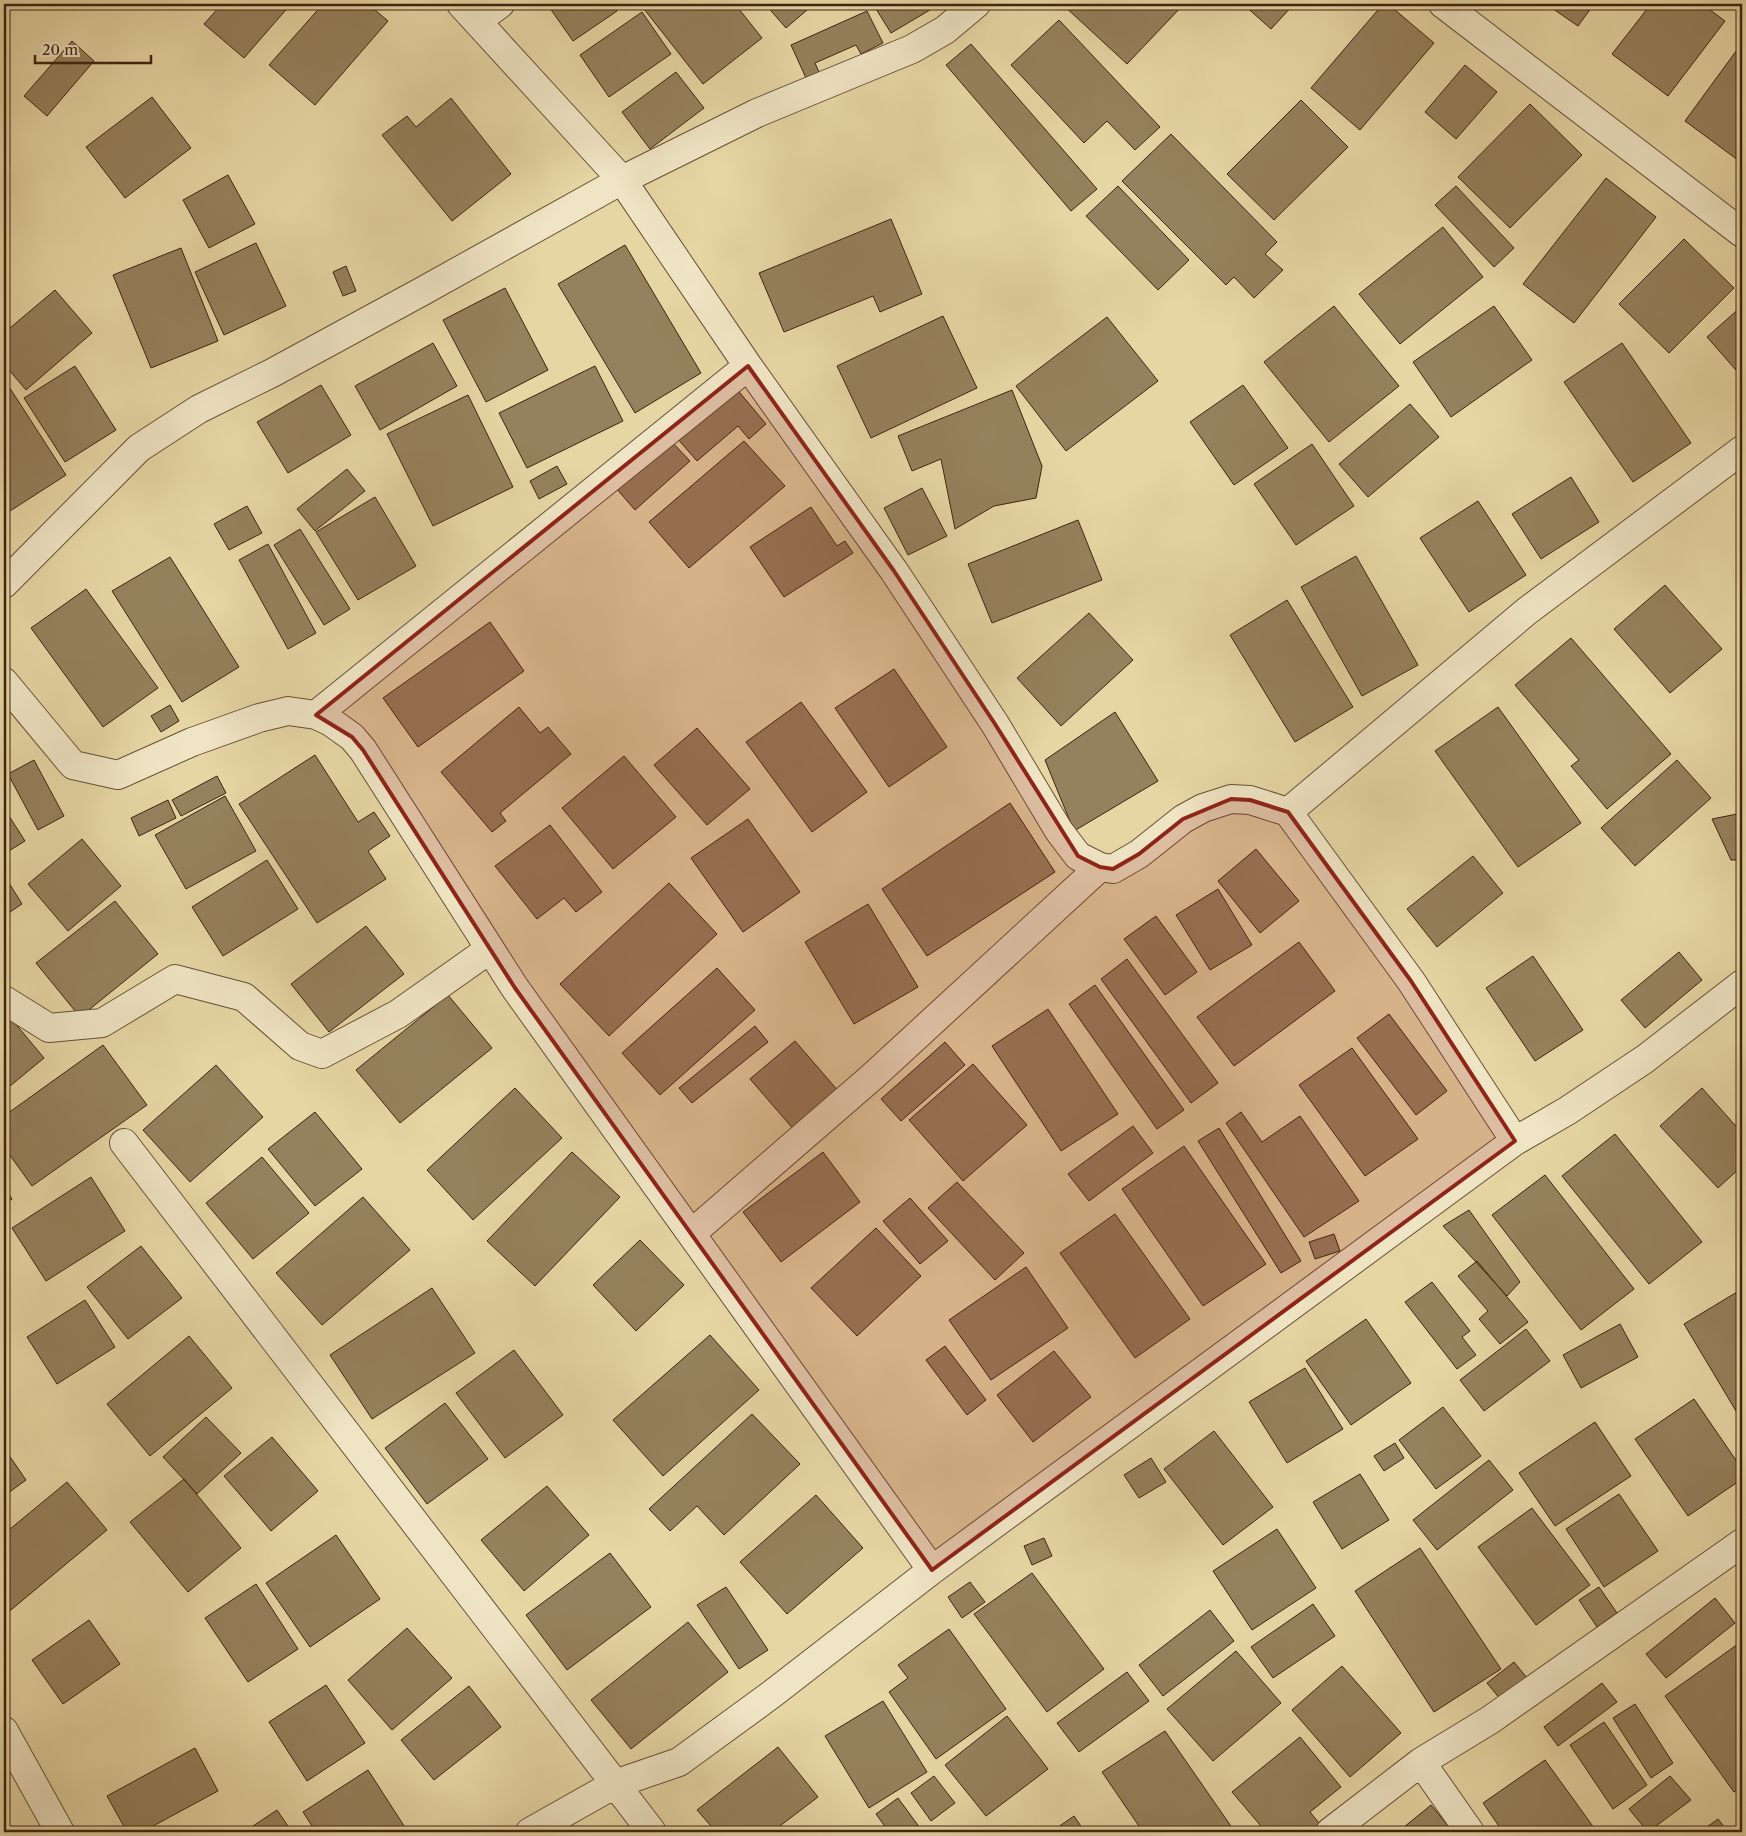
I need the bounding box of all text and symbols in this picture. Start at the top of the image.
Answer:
scale bar [35,32,151,64]
text: 20 m [42,40,78,59]

